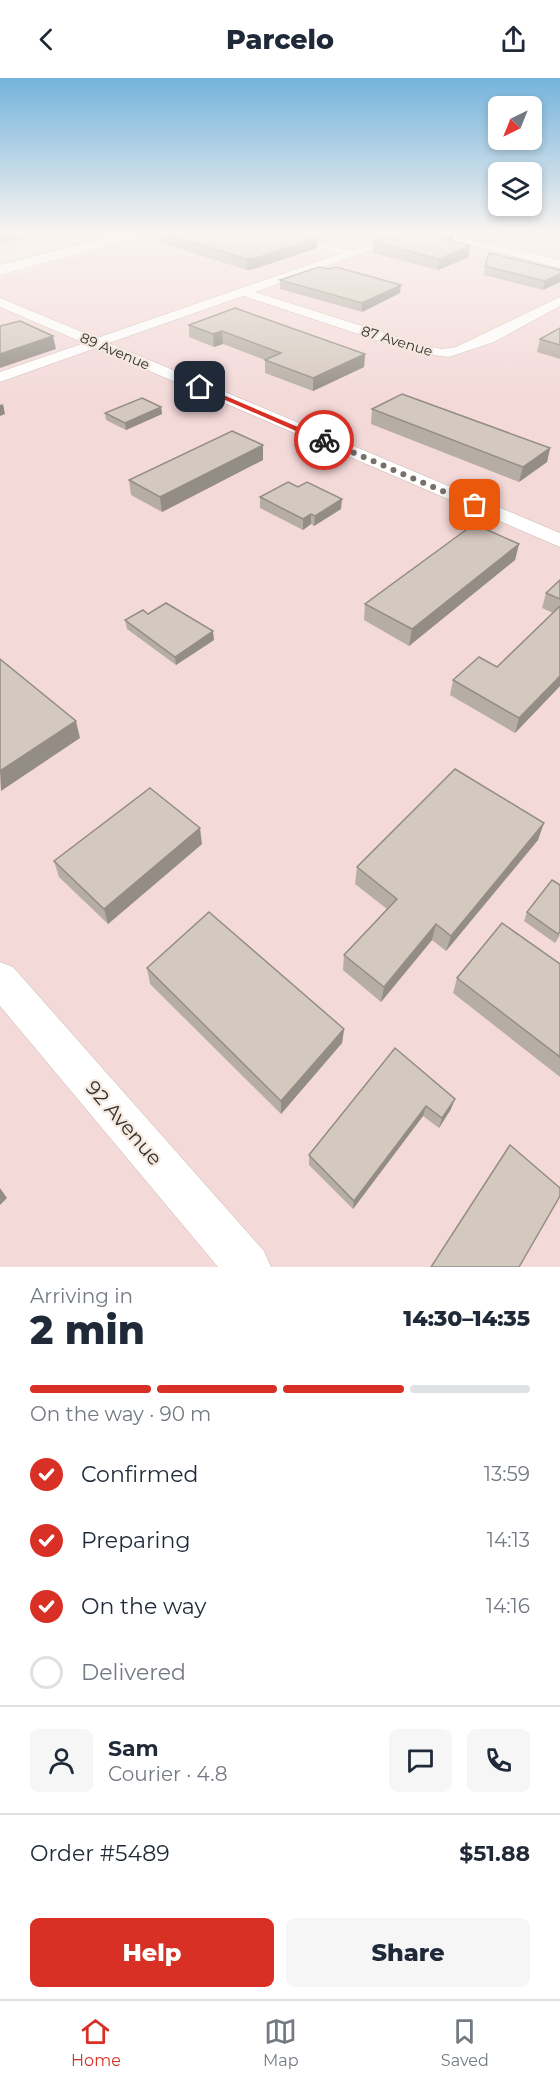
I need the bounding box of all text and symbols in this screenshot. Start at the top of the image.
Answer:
icon: back [30,23,63,56]
text: Parcelo [226,23,334,56]
icon: share [497,23,530,56]
north arrow [488,96,542,150]
map controls [488,96,542,216]
button: layers [488,162,542,216]
street label: 87 Avenue [359,322,435,360]
street label: 89 Avenue [77,328,153,374]
pin [174,361,225,412]
icon: home [183,370,216,403]
courier [294,410,354,470]
icon: bike [308,424,341,457]
pin [449,479,500,530]
icon: bag [458,488,491,521]
street label: 92 Avenue [81,1076,167,1170]
text: Arriving in [30,1284,133,1308]
text: 14:30–14:35 [403,1305,530,1332]
text: 2 min [30,1306,145,1354]
text: On the way · 90 m [30,1402,211,1426]
icon: check [30,1458,63,1491]
text: Confirmed [81,1461,198,1488]
text: 13:59 [484,1462,530,1486]
icon: check [30,1524,63,1557]
text: Preparing [81,1527,190,1554]
text: 14:13 [487,1528,530,1552]
icon: check [30,1590,63,1623]
text: On the way [81,1593,206,1620]
text: 14:16 [486,1594,530,1618]
text: Delivered [81,1659,186,1686]
button: person [30,1729,93,1792]
button: chat [389,1729,452,1792]
button: phone [467,1729,530,1792]
text: Sam [108,1735,159,1762]
text: Courier · 4.8 [108,1762,227,1786]
text: Order #5489 [30,1840,170,1867]
text: $51.88 [459,1840,530,1867]
button: Help [30,1918,274,1987]
button: Share [286,1918,530,1987]
tab: Home [71,2015,121,2070]
tab: Map [263,2015,299,2070]
tab: Saved [441,2015,489,2070]

